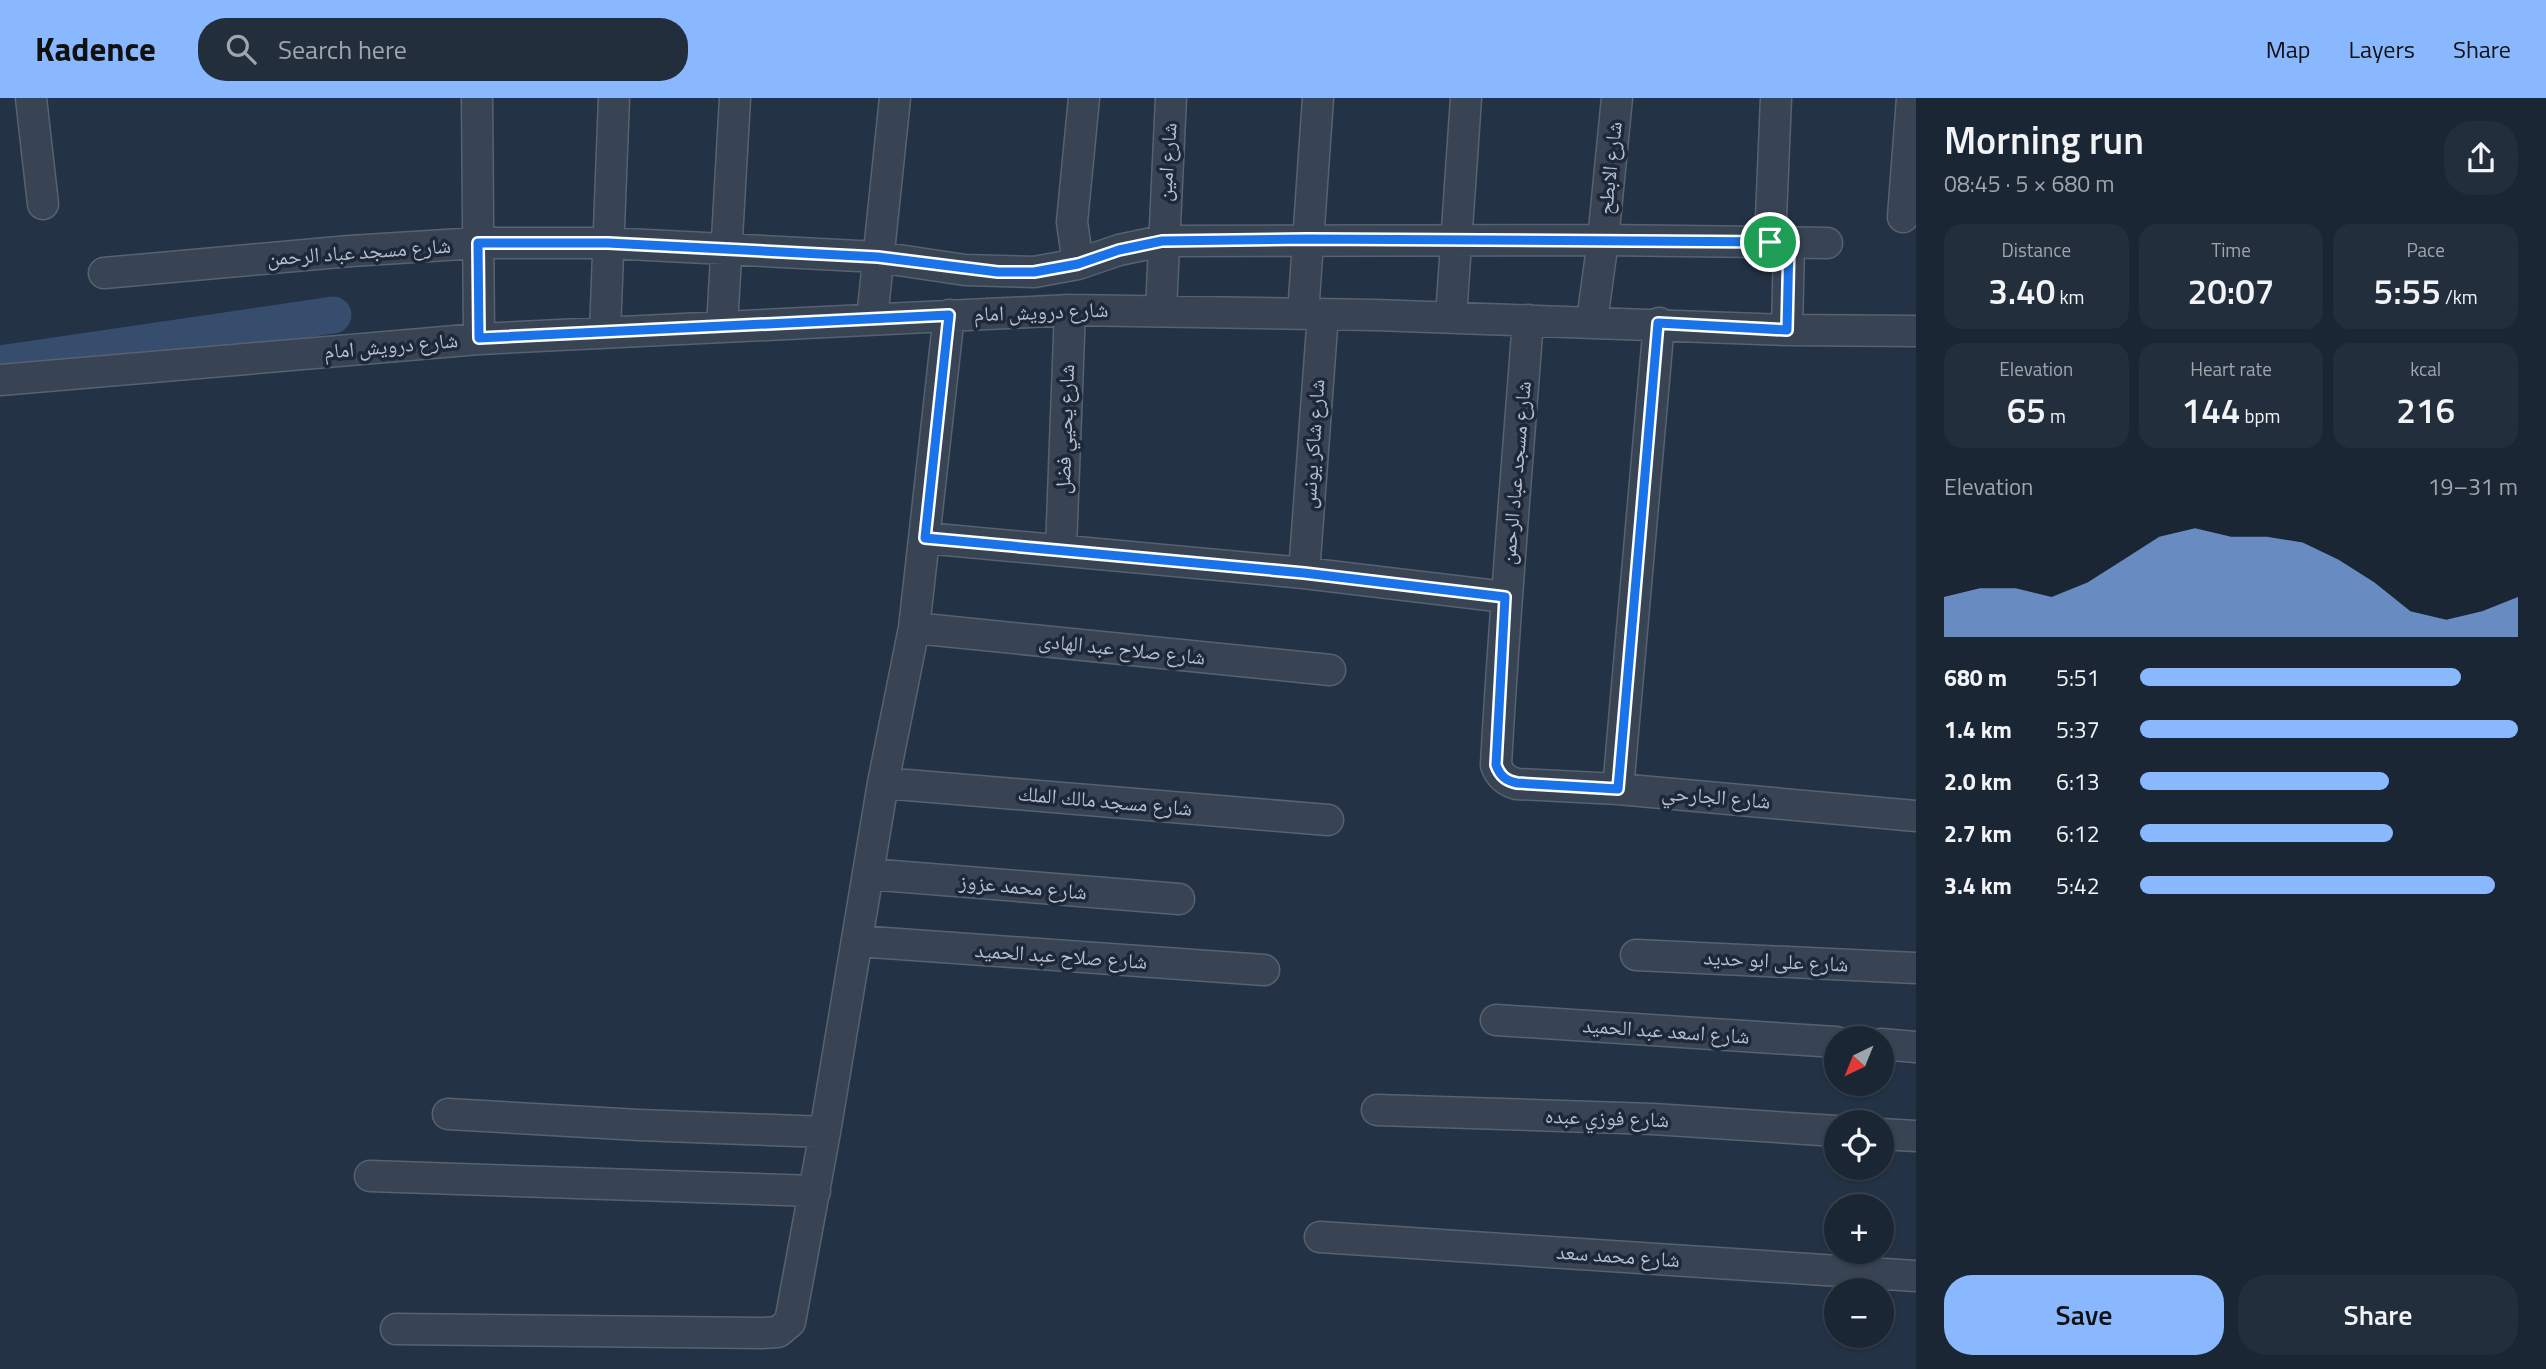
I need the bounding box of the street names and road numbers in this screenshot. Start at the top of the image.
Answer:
street label: شارع الابطح [1588,120,1630,216]
street label: شارع امين [1147,121,1185,202]
street label: شارع مسجد عباد الرحمن [266,229,452,273]
street label: شارع درويش امام [973,293,1109,329]
street label: شارع درويش امام [323,323,459,367]
street label: شارع يحيي فضل [1046,363,1084,494]
street label: شارع شاكر يونس [1292,378,1332,510]
street label: شارع مسجد عباد الرحمن [1491,380,1539,566]
street label: شارع صلاح عبد الهادى [1037,623,1207,673]
street label: شارع الجارحي [1660,775,1772,818]
street label: شارع مسجد مالك الملك [1017,776,1194,824]
street label: شارع محمد عزوز [957,864,1088,908]
street label: شارع صلاح عبد الحميد [974,933,1148,977]
street label: شارع على ابو حديد [1703,940,1849,980]
street label: شارع اسعد عبد الحميد [1581,1008,1751,1052]
street label: شارع فوزي عبده [1544,1099,1670,1136]
street label: شارع محمد سعد [1555,1235,1681,1275]

